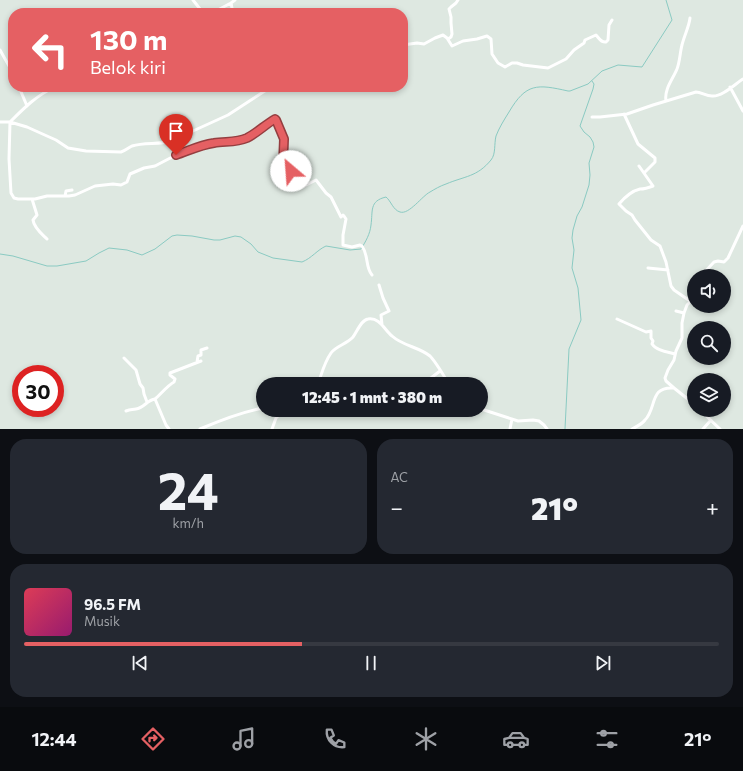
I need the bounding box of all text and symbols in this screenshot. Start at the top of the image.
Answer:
text: 130 m [90,22,167,56]
icon: left [24,24,76,76]
text: Belok kiri [90,56,166,78]
pin [159,114,193,155]
icon: arrive [165,120,187,142]
position arrow [270,150,312,192]
map controls [687,269,731,417]
button: sound [687,269,731,313]
button: search [687,321,731,365]
speed limit sign: 30 [12,365,64,417]
button: layers [687,373,731,417]
text: 12:45 · 1 mnt · 380 m [302,388,442,406]
text: 24 [158,457,219,521]
text: AC [391,469,408,485]
text: 21° [531,489,578,526]
text: − [391,494,403,521]
text: + [706,494,719,521]
text: km/h [172,515,204,531]
text: 96.5 FM [84,595,141,613]
text: Musik [84,613,120,629]
icon: previous [129,652,151,674]
icon: pause [360,652,382,674]
icon: next [592,652,614,674]
icon: directions [139,725,167,753]
icon: music [230,725,258,753]
icon: phone [321,725,349,753]
icon: climate [412,725,440,753]
icon: car [502,725,530,753]
icon: filters [593,725,621,753]
text: 12:44 [31,728,77,750]
text: 21° [684,728,712,750]

